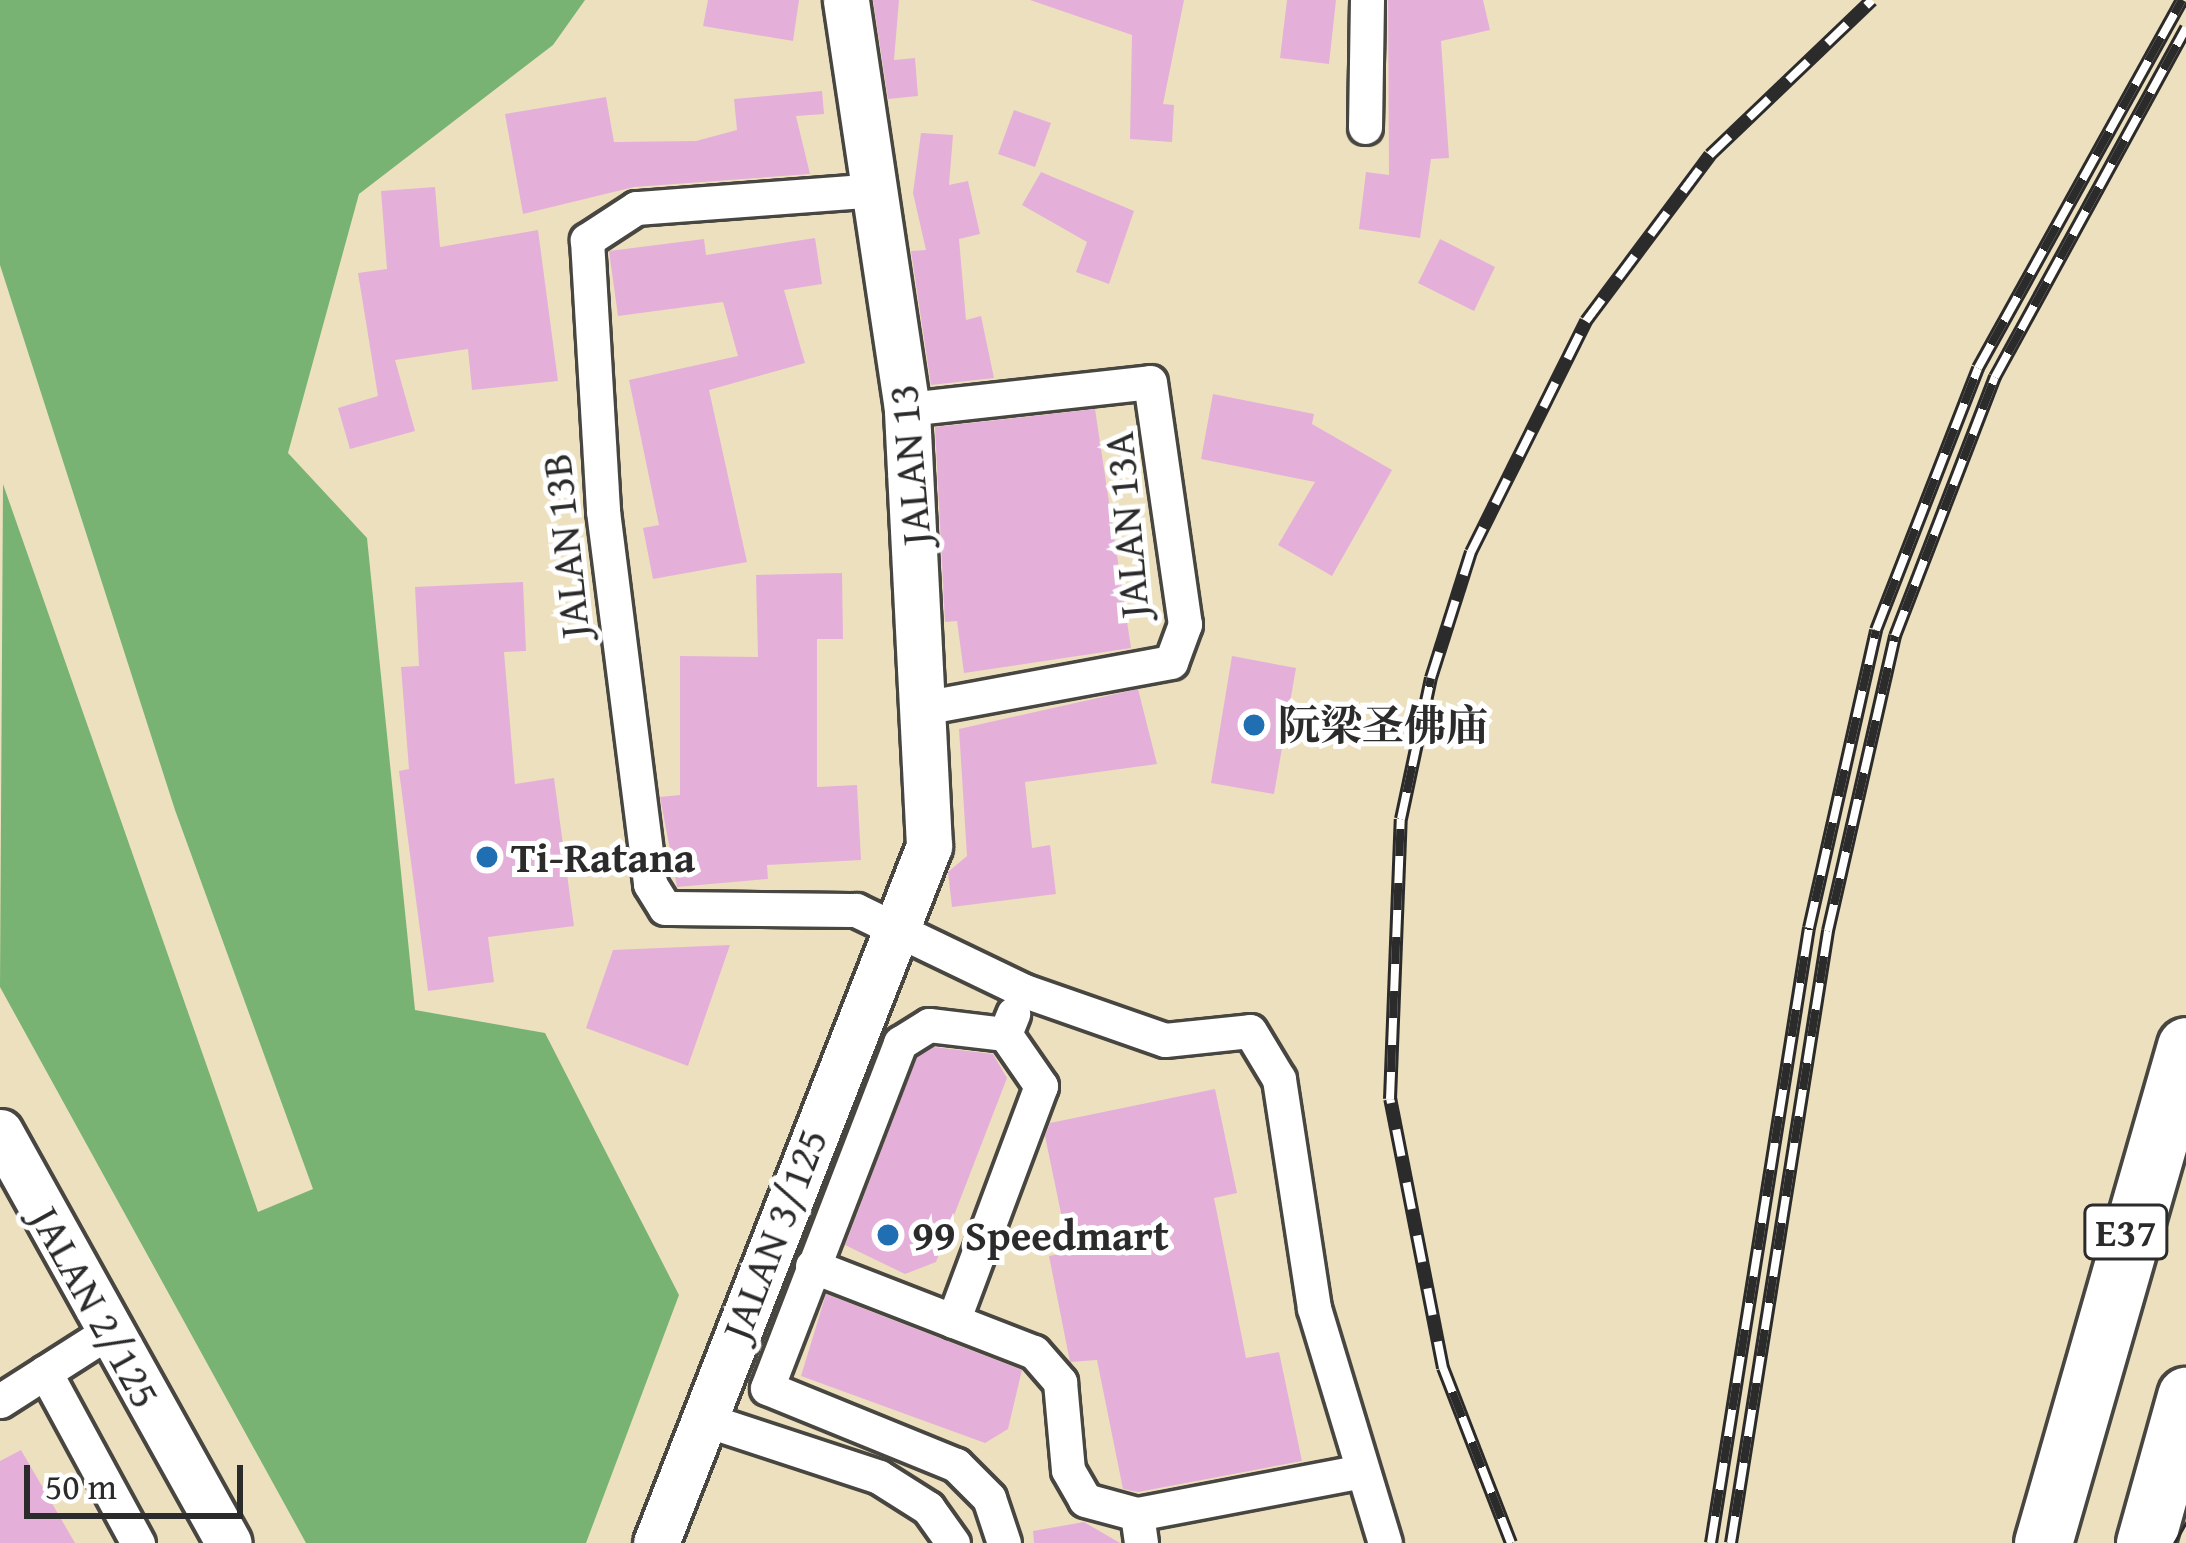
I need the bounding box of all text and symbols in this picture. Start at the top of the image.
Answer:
street label: JALAN 13 [877,382,941,548]
street label: JALAN 13A [1093,430,1159,620]
street label: JALAN 13B [530,451,600,641]
place label: 阮梁圣佛庙 [1278,700,1488,750]
marker: 阮梁圣佛庙 [1241,712,1267,738]
place label: Ti-Ratana [511,832,695,882]
marker: Ti-Ratana [474,844,500,870]
street label: JALAN 3/125 [711,1121,837,1347]
street label: JALAN 2/125 [20,1198,172,1416]
road number: E37 [2081,1199,2171,1265]
place label: 99 Speedmart [912,1210,1169,1260]
marker: 99 Speedmart [875,1222,901,1248]
scale bar [30,1441,249,1515]
text: 50 m [45,1459,117,1512]

